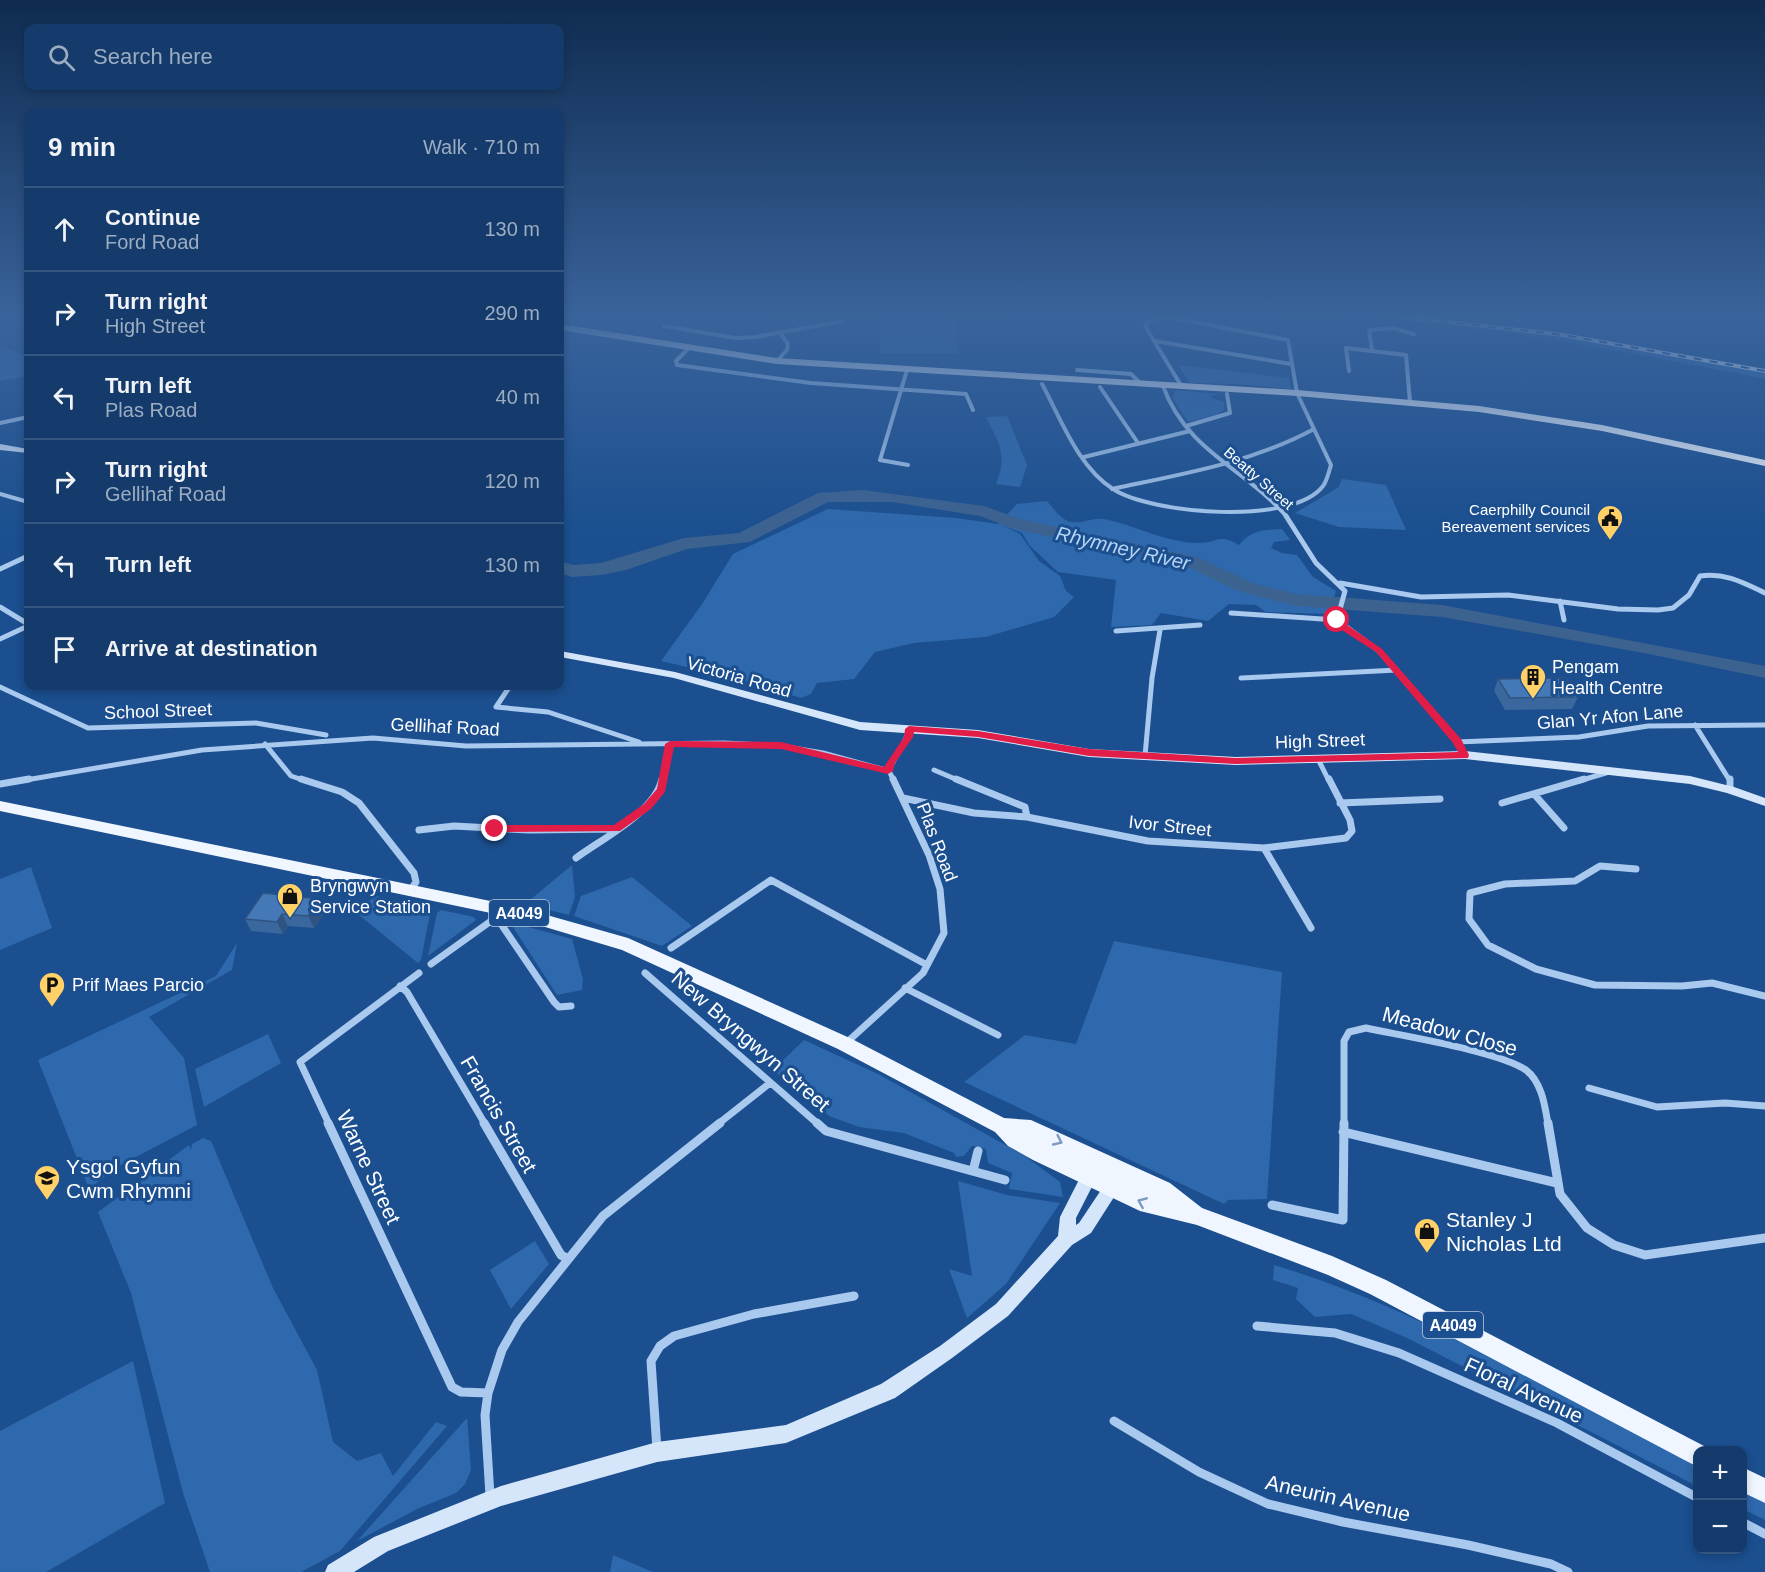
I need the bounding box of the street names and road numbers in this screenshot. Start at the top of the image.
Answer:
street label: Beatty Street [1221,443,1298,513]
street label: Victoria Road [684,653,794,701]
street label: School Street [104,699,212,723]
street label: Glan Yr Afon Lane [1536,701,1684,733]
street label: Gellihaf Road [390,714,500,740]
street label: High Street [1275,729,1365,753]
street label: Plas Road [913,800,961,884]
street label: Ivor Street [1128,812,1212,840]
road number: A4049 [489,900,549,926]
street label: New Bryngwyn Street [667,966,835,1116]
street label: Meadow Close [1380,1002,1520,1060]
street label: Francis Street [456,1052,542,1176]
street label: Warne Street [333,1106,405,1228]
road number: A4049 [1423,1312,1483,1338]
street label: Floral Avenue [1461,1353,1587,1427]
street label: Aneurin Avenue [1263,1470,1413,1526]

